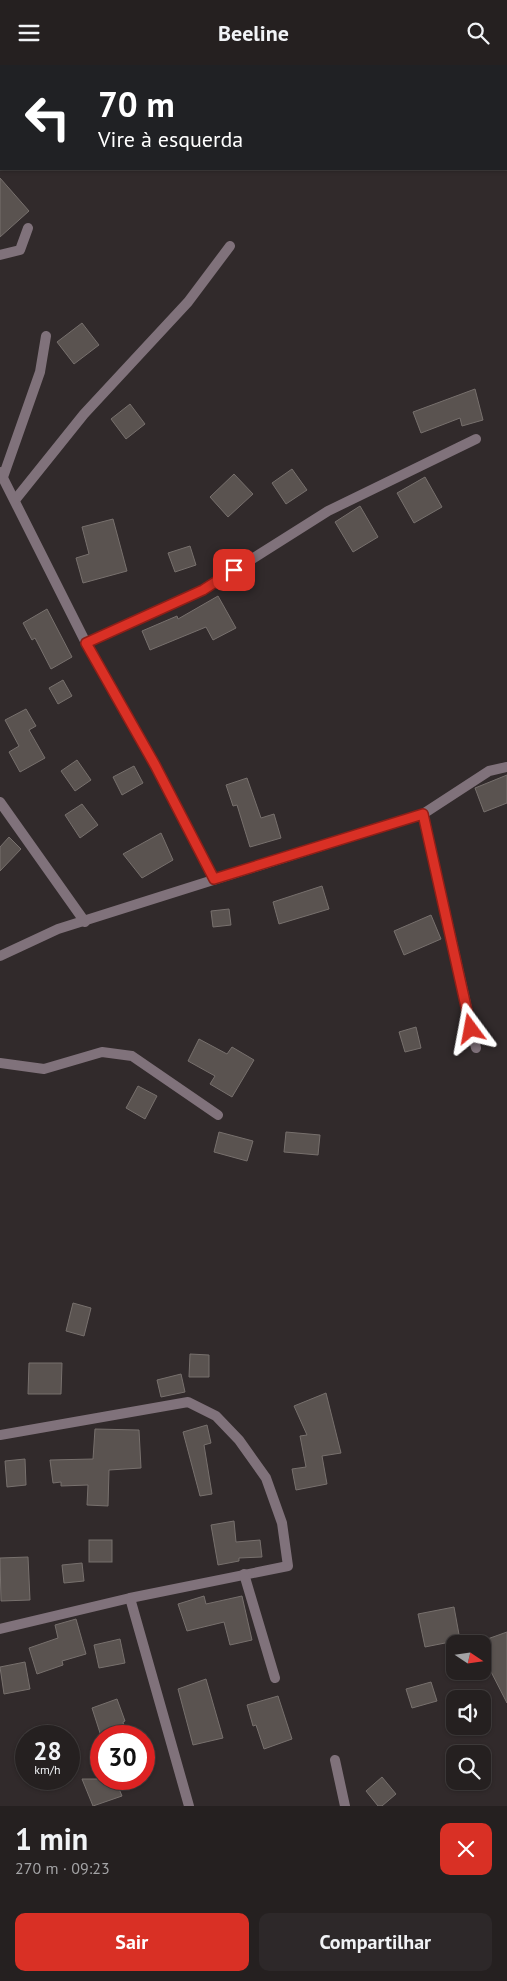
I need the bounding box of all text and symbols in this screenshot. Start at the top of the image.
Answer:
icon: menu [15,19,43,47]
text: Beeline [218,19,289,47]
icon: search [464,19,492,47]
text: 70 m [98,81,175,127]
icon: left [15,85,80,150]
text: Vire à esquerda [98,125,243,153]
pin [213,549,255,591]
icon: arrive [220,556,248,584]
position arrow [444,1002,496,1054]
north arrow [446,1635,491,1680]
map controls [446,1635,491,1790]
button: sound [446,1690,491,1735]
speed limit sign: 30 [90,1725,155,1790]
text: 28 [33,1735,62,1767]
button: search [446,1745,491,1790]
text: km/h [34,1762,61,1777]
text: 1 min [15,1819,88,1858]
button: close [440,1823,492,1875]
text: 270 m · 09:23 [15,1858,110,1878]
button: Sair [15,1913,249,1971]
button: Compartilhar [259,1913,492,1971]

